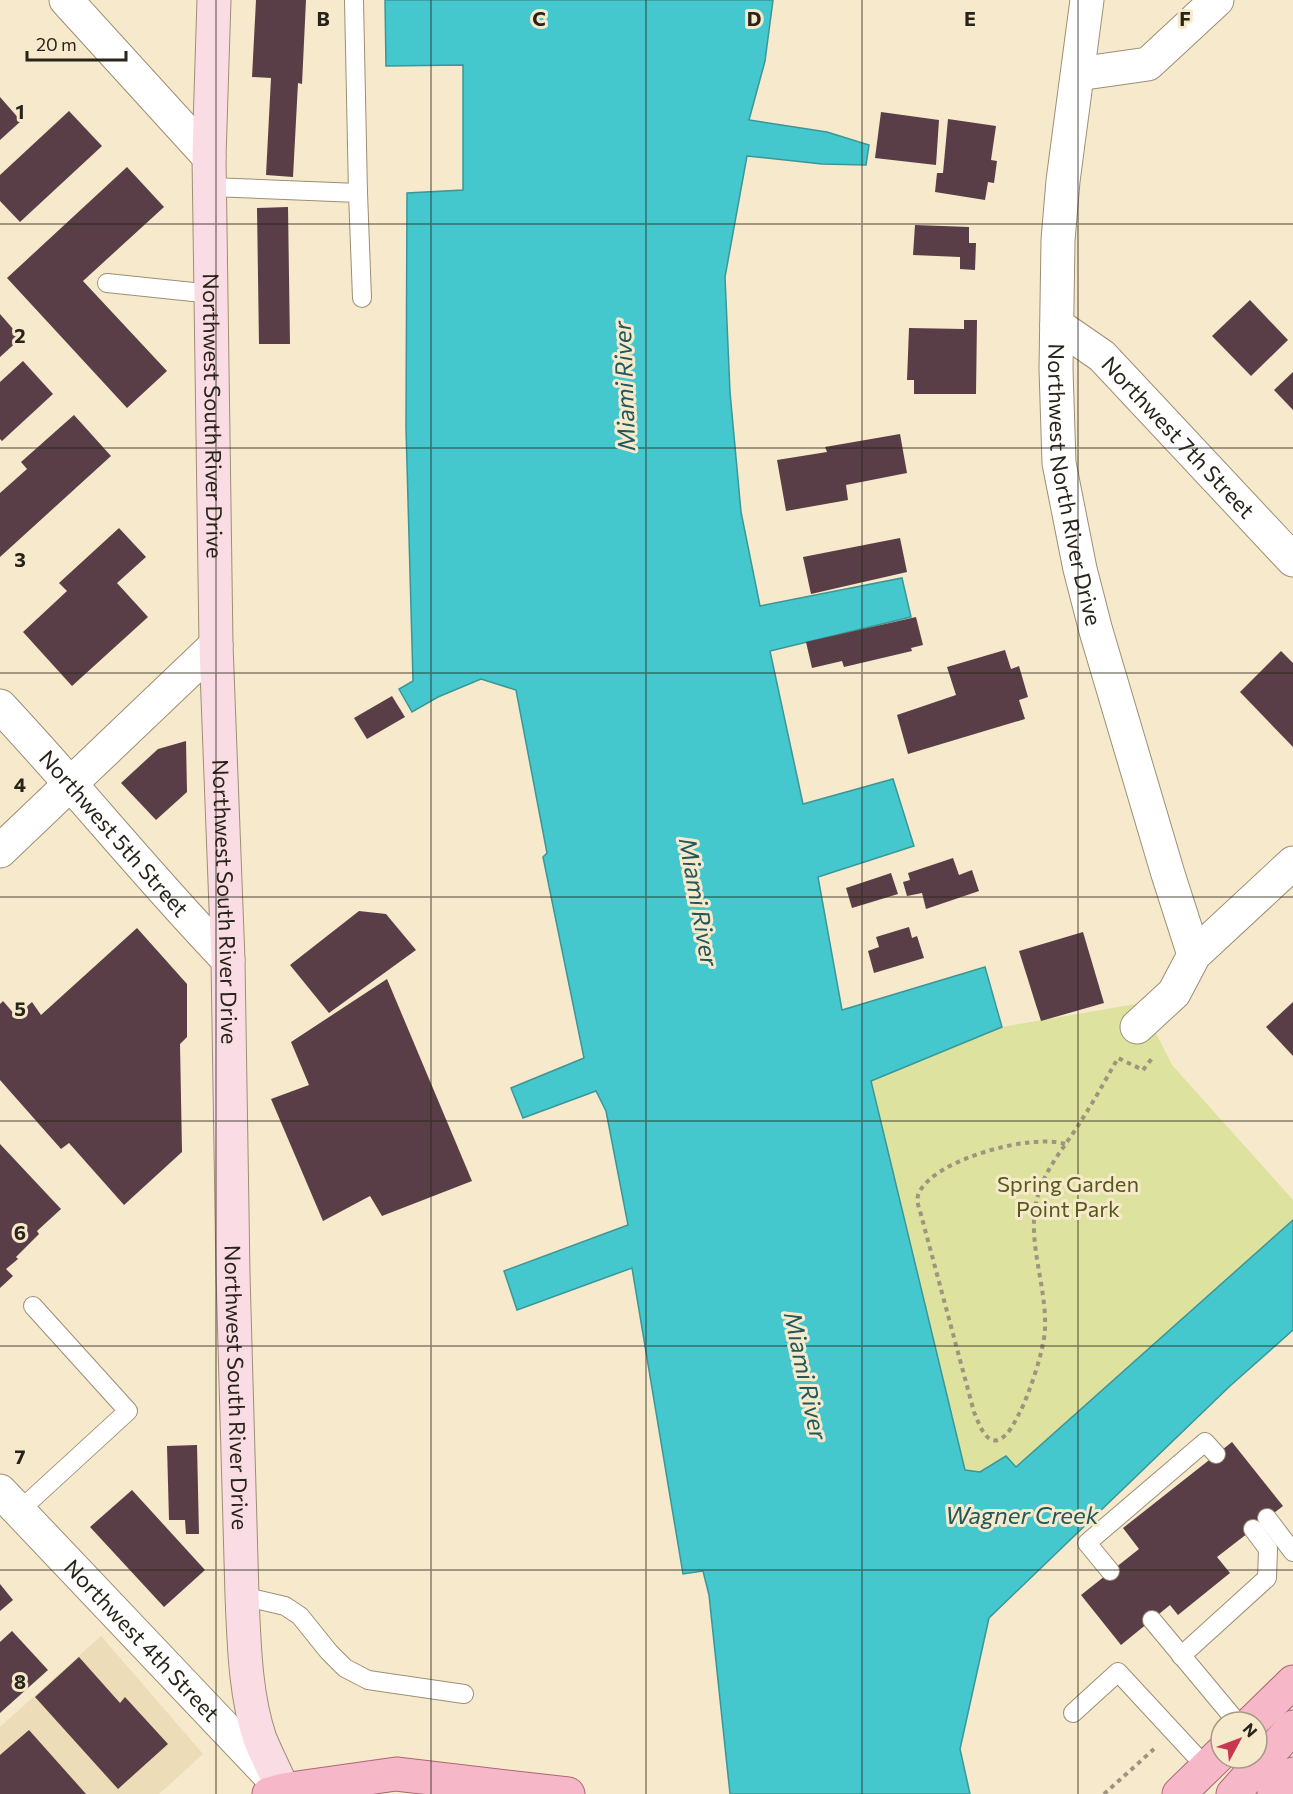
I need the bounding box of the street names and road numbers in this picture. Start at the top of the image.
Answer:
street label: Northwest South River Drive [198,273,229,559]
street label: Northwest North River Drive [1043,343,1108,628]
street label: Northwest 7th Street [1096,350,1261,523]
street label: Northwest 5th Street [34,744,195,922]
street label: Northwest South River Drive [207,759,243,1044]
street label: Northwest South River Drive [220,1245,254,1531]
street label: Northwest 4th Street [59,1553,225,1727]

